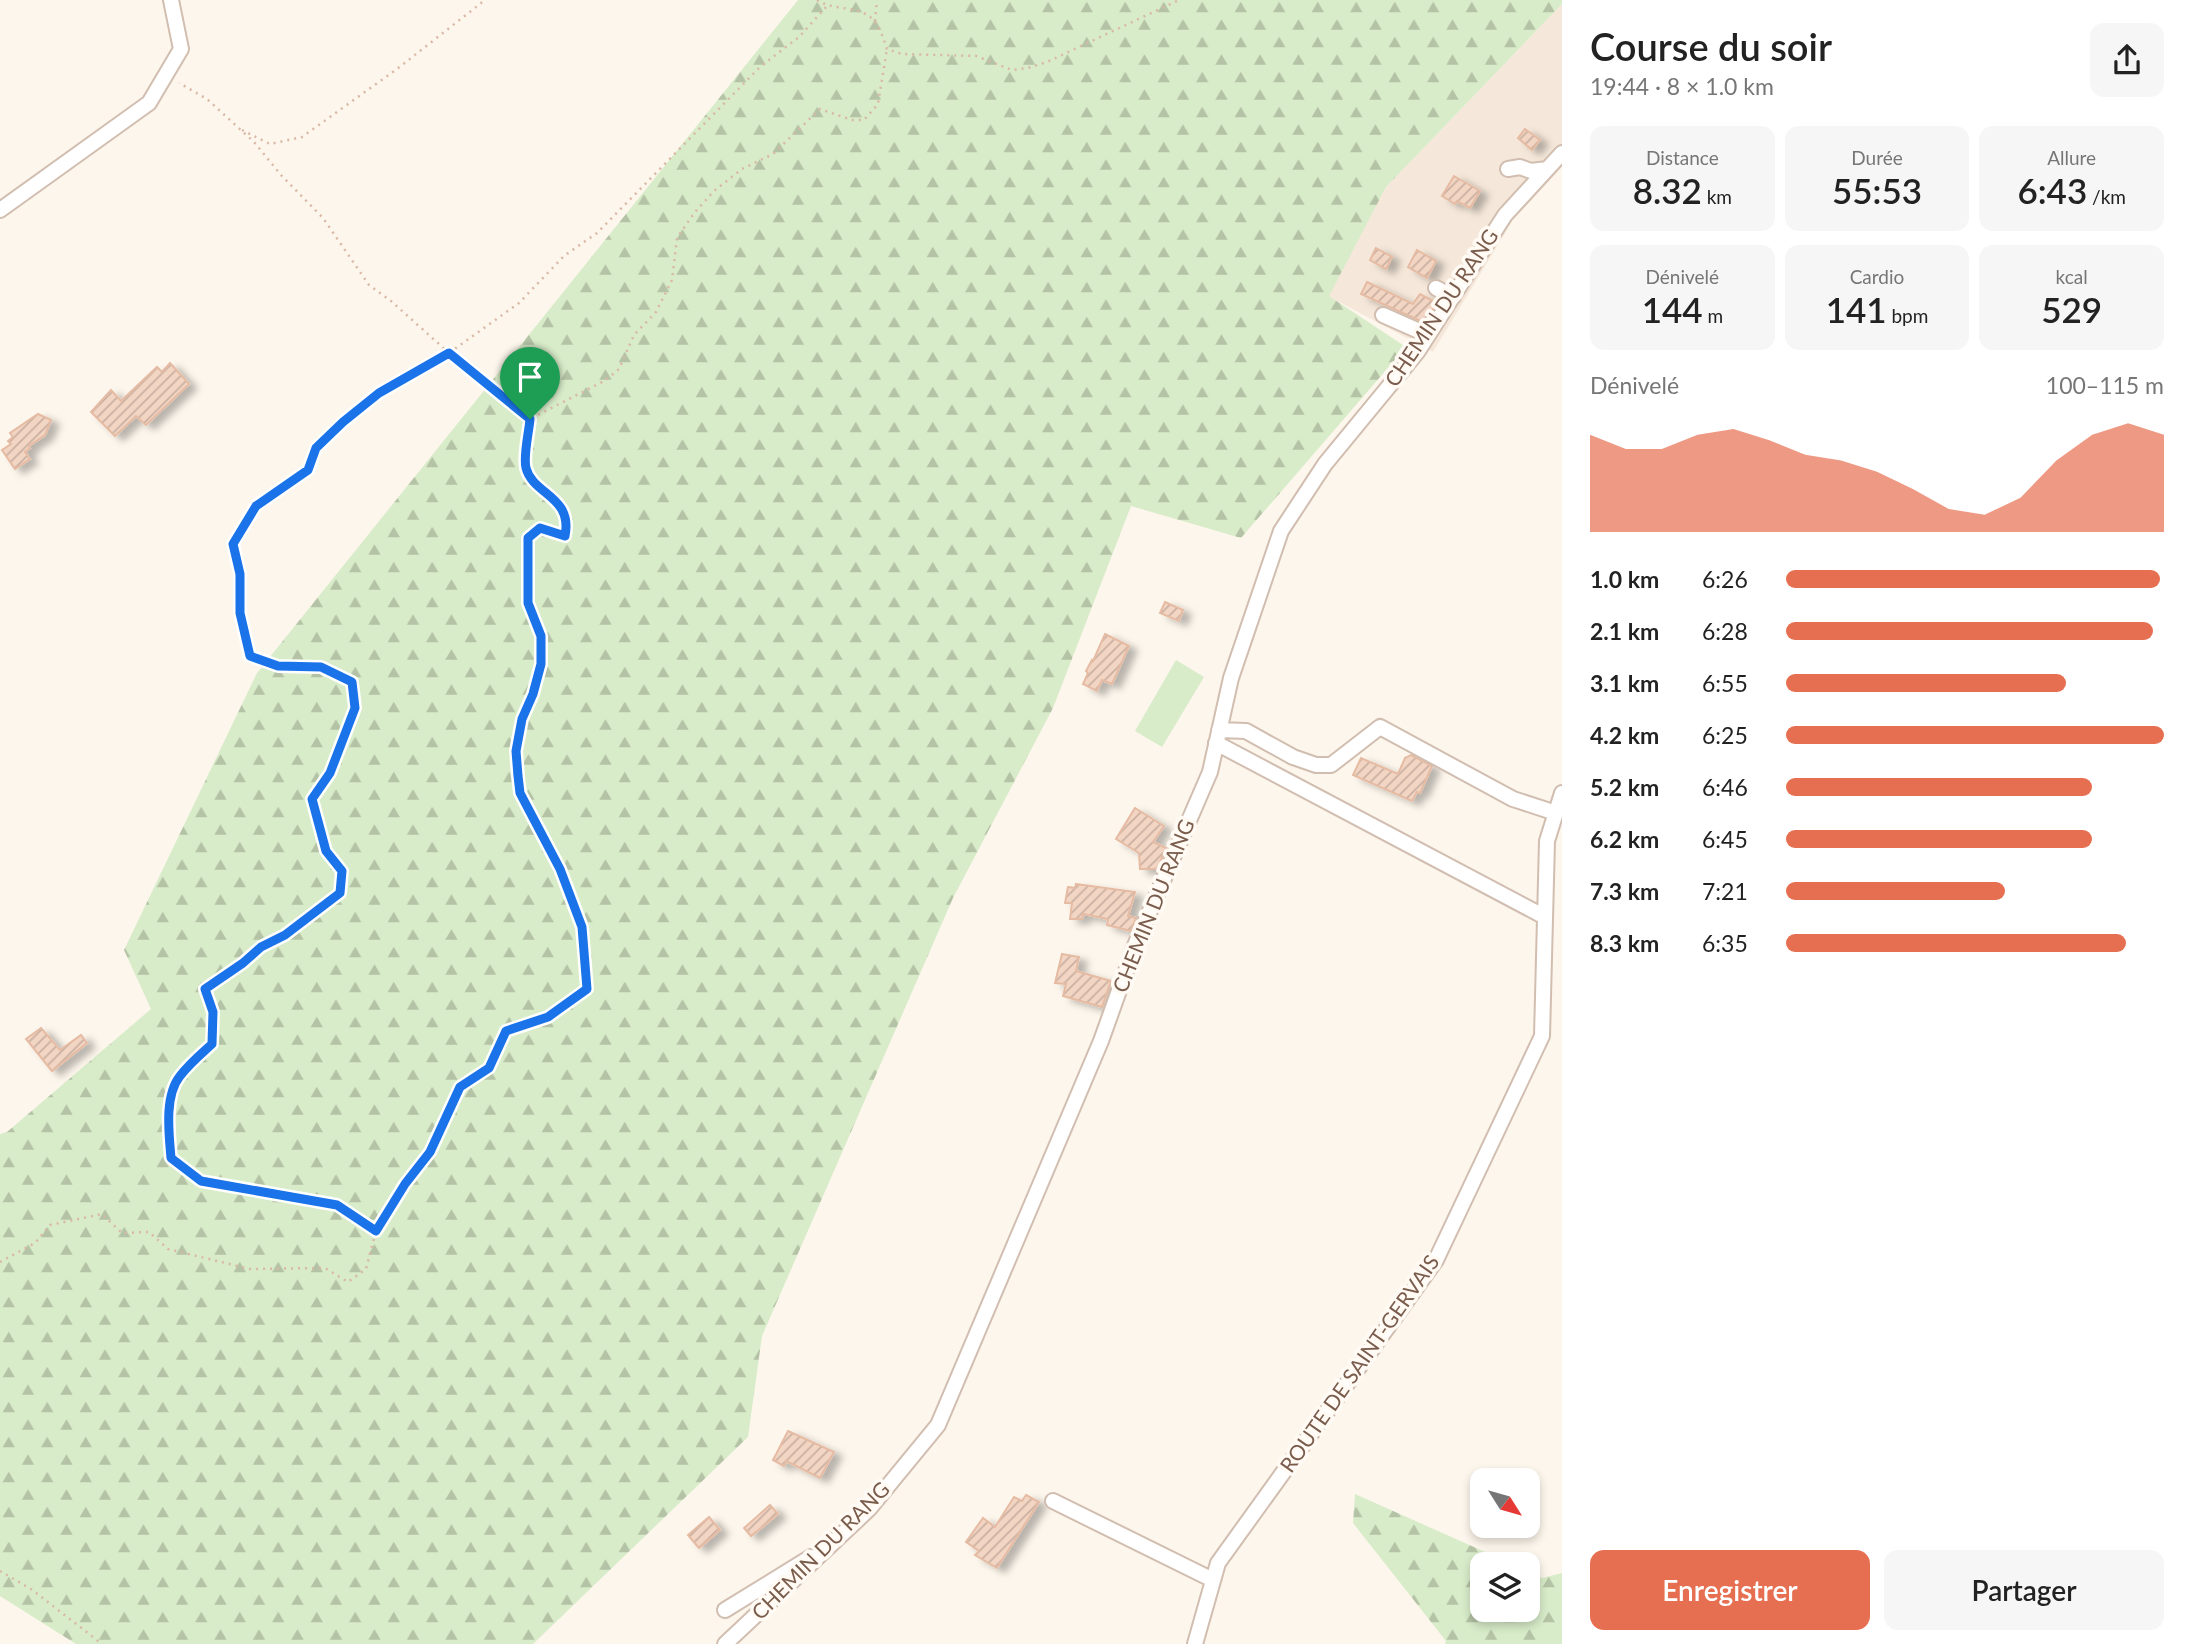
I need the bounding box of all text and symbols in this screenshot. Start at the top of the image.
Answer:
text: Course du soir [1590,23,1832,69]
button: share [2090,23,2164,97]
text: 19:44 · 8 × 1.0 km [1590,72,1774,100]
text: Distance [1646,146,1719,169]
text: Durée [1851,146,1903,169]
text: Allure [2047,146,2096,169]
text: 8.32 [1633,169,1702,211]
text: 55:53 [1832,169,1922,211]
text: 6:43 [2017,169,2087,211]
text: km [1702,185,1732,208]
text: /km [2087,185,2126,208]
street label: CHEMIN DU RANG [1379,224,1503,391]
text: Dénivelé [1646,265,1719,288]
text: Cardio [1850,265,1904,288]
text: kcal [2056,265,2088,288]
text: 144 [1642,288,1703,330]
text: 141 [1826,288,1887,330]
text: 529 [2041,288,2102,330]
text: m [1703,304,1723,327]
text: bpm [1887,304,1928,327]
pin [500,347,560,419]
icon: arrive [511,358,549,396]
text: Dénivelé [1590,371,1679,399]
text: 100–115 m [2046,371,2164,399]
text: 1.0 km [1590,565,1659,593]
text: 6:26 [1702,565,1748,593]
text: 2.1 km [1590,617,1659,645]
text: 6:28 [1702,617,1748,645]
text: 3.1 km [1590,669,1659,697]
text: 6:55 [1702,669,1748,697]
text: 4.2 km [1590,721,1659,749]
text: 6:25 [1702,721,1748,749]
text: 5.2 km [1590,773,1659,801]
text: 6:46 [1702,773,1748,801]
street label: CHEMIN DU RANG [1106,815,1199,996]
text: 6.2 km [1590,825,1659,853]
text: 6:45 [1702,825,1748,853]
text: 7.3 km [1590,877,1659,905]
text: 7:21 [1702,877,1748,905]
text: 8.3 km [1590,929,1659,957]
text: 6:35 [1702,929,1748,957]
street label: ROUTE DE SAINT-GERVAIS [1274,1250,1443,1477]
north arrow [1470,1468,1540,1538]
map controls [1470,1468,1540,1622]
street label: CHEMIN DU RANG [746,1476,894,1624]
button: Enregistrer [1590,1550,1870,1630]
button: Partager [1884,1550,2164,1630]
button: layers [1470,1552,1540,1622]

